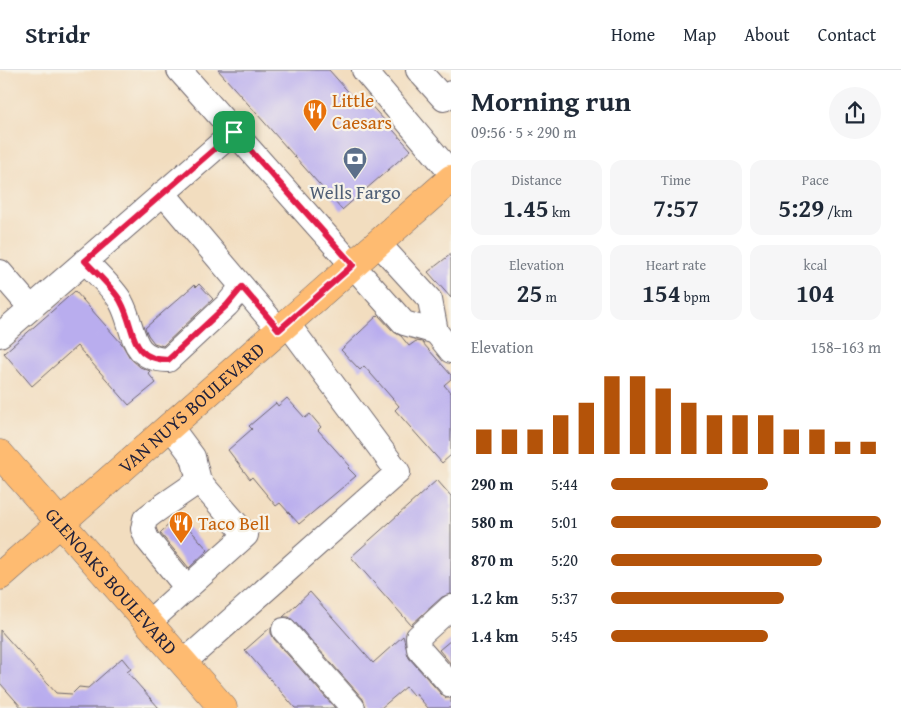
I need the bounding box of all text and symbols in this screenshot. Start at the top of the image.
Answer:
text: Stridr [25,17,90,52]
text: Home [611,21,655,48]
text: Map [683,21,716,48]
text: About [744,21,790,48]
text: Contact [818,21,876,48]
text: Morning run [471,80,631,121]
place label: Little Caesars [332,86,392,136]
button: share [829,87,881,139]
restaurant icon: Little Caesars [302,98,328,132]
pin [213,111,255,153]
icon: arrive [220,118,248,146]
text: 09:56 · 5 × 290 m [471,120,576,144]
bank icon: Wells Fargo [342,146,368,180]
text: Distance [512,170,562,190]
text: Time [661,170,691,190]
text: Pace [802,170,829,190]
place label: Wells Fargo [309,178,401,206]
text: 1.45 [503,190,549,226]
text: 7:57 [653,190,699,226]
text: 5:29 [778,190,824,226]
text: km [549,202,570,222]
text: /km [824,202,852,222]
text: Elevation [509,255,564,275]
text: Heart rate [646,255,706,275]
text: kcal [803,255,827,275]
text: 25 [516,275,542,311]
text: 154 [642,275,681,311]
text: 104 [796,275,835,311]
text: m [542,287,557,307]
text: bpm [681,287,710,307]
street label: VAN NUYS BOULEVARD [112,335,271,480]
text: Elevation [471,335,534,359]
text: 158–163 m [811,335,881,359]
text: 290 m [471,472,513,496]
text: 5:44 [551,472,578,496]
street label: GLENOAKS BOULEVARD [39,501,184,661]
place label: Taco Bell [198,509,270,537]
restaurant icon: Taco Bell [168,510,194,544]
text: 580 m [471,510,513,534]
text: 5:01 [551,510,578,534]
text: 870 m [471,548,513,572]
text: 5:20 [551,548,578,572]
text: 1.2 km [471,586,518,610]
text: 5:37 [551,586,578,610]
text: 1.4 km [471,624,518,648]
text: 5:45 [551,624,578,648]

